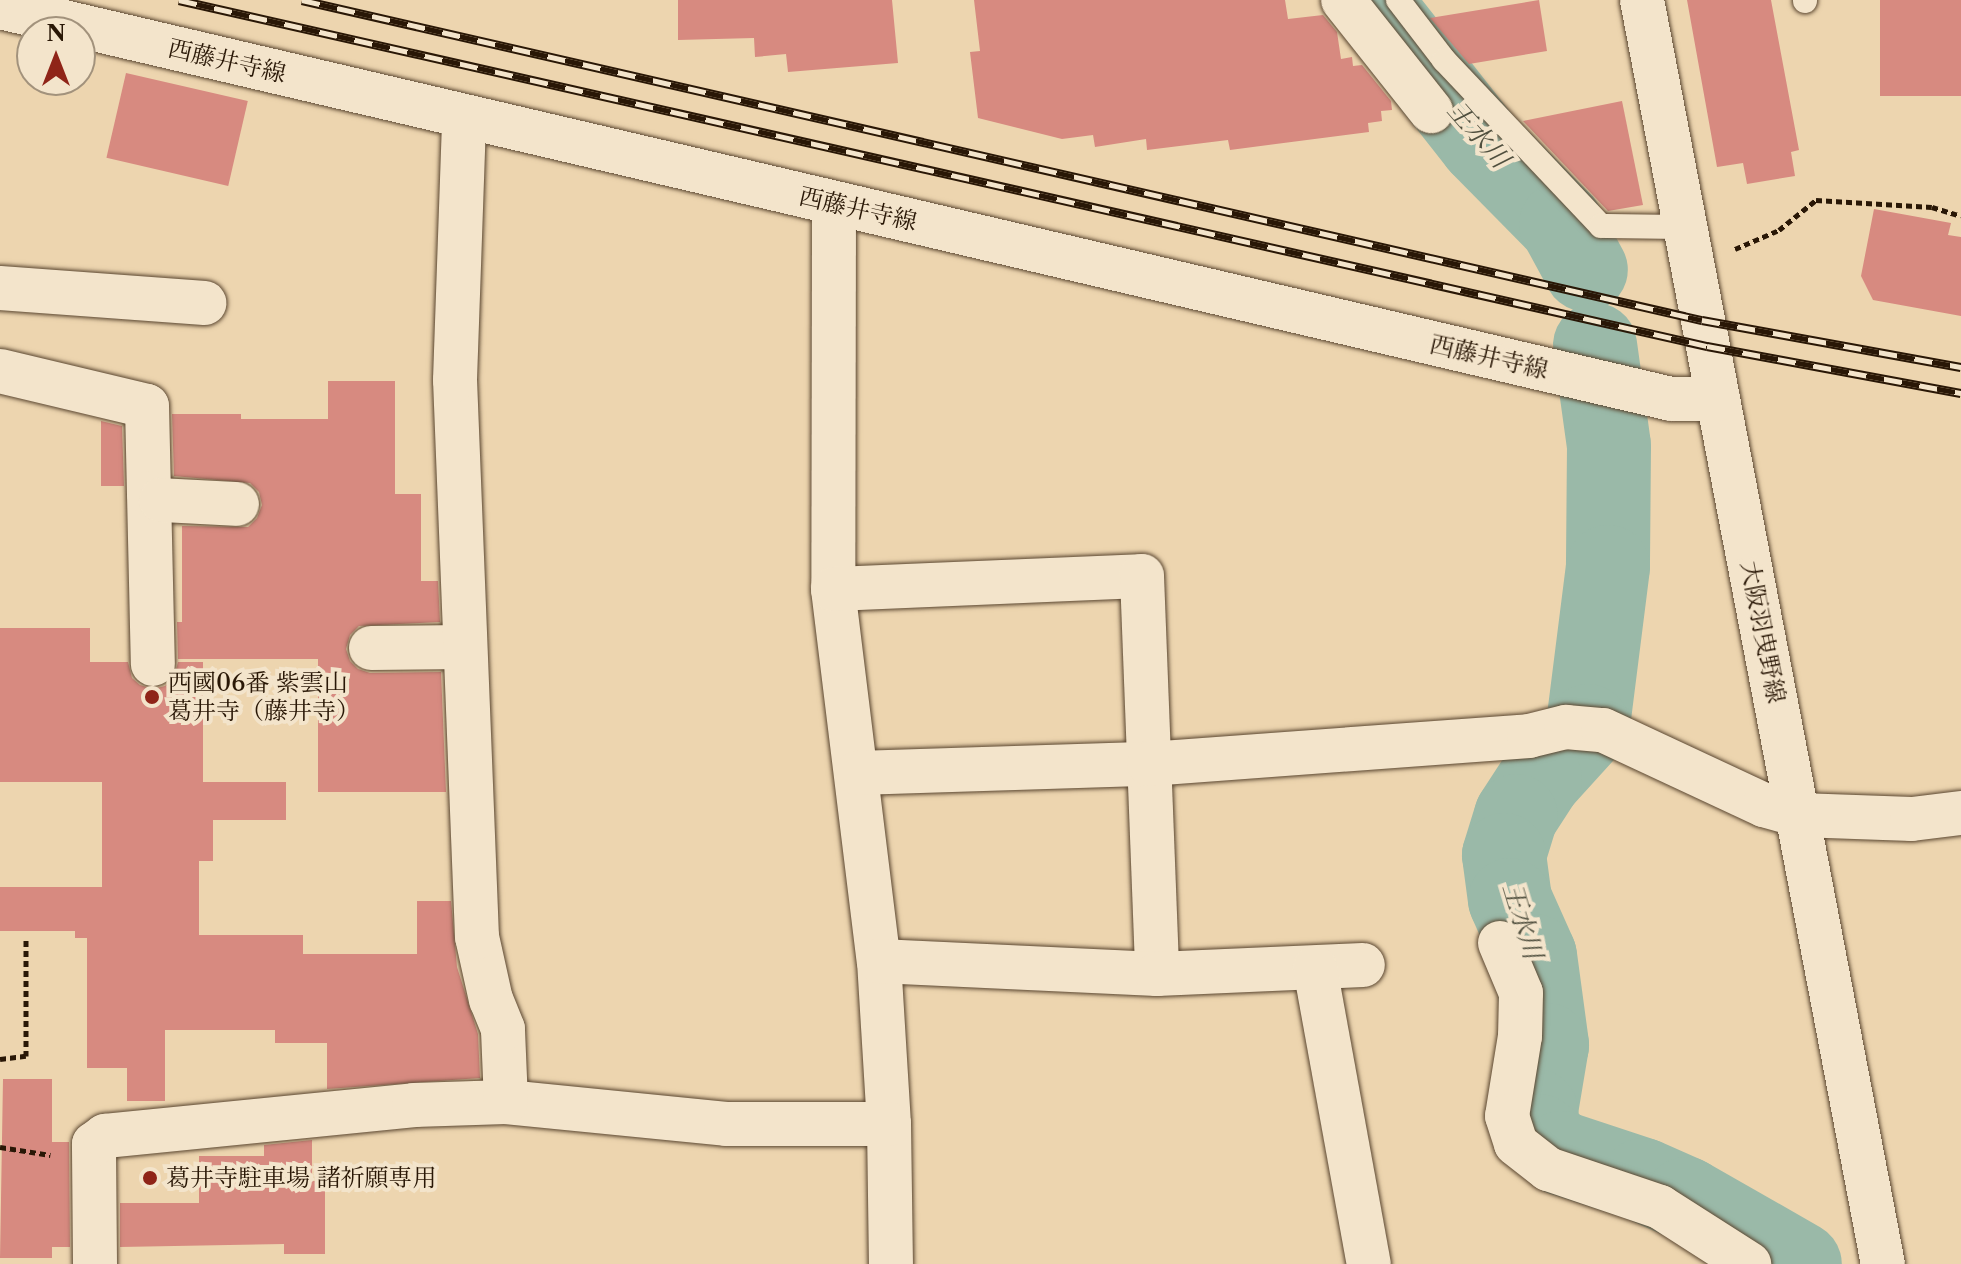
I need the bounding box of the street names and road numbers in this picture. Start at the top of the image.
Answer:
street label: 西藤井寺線 [165,33,289,89]
street label: 西藤井寺線 [796,181,920,237]
street label: 西藤井寺線 [1427,329,1551,385]
street label: 大阪羽曳野線 [1735,559,1791,705]

